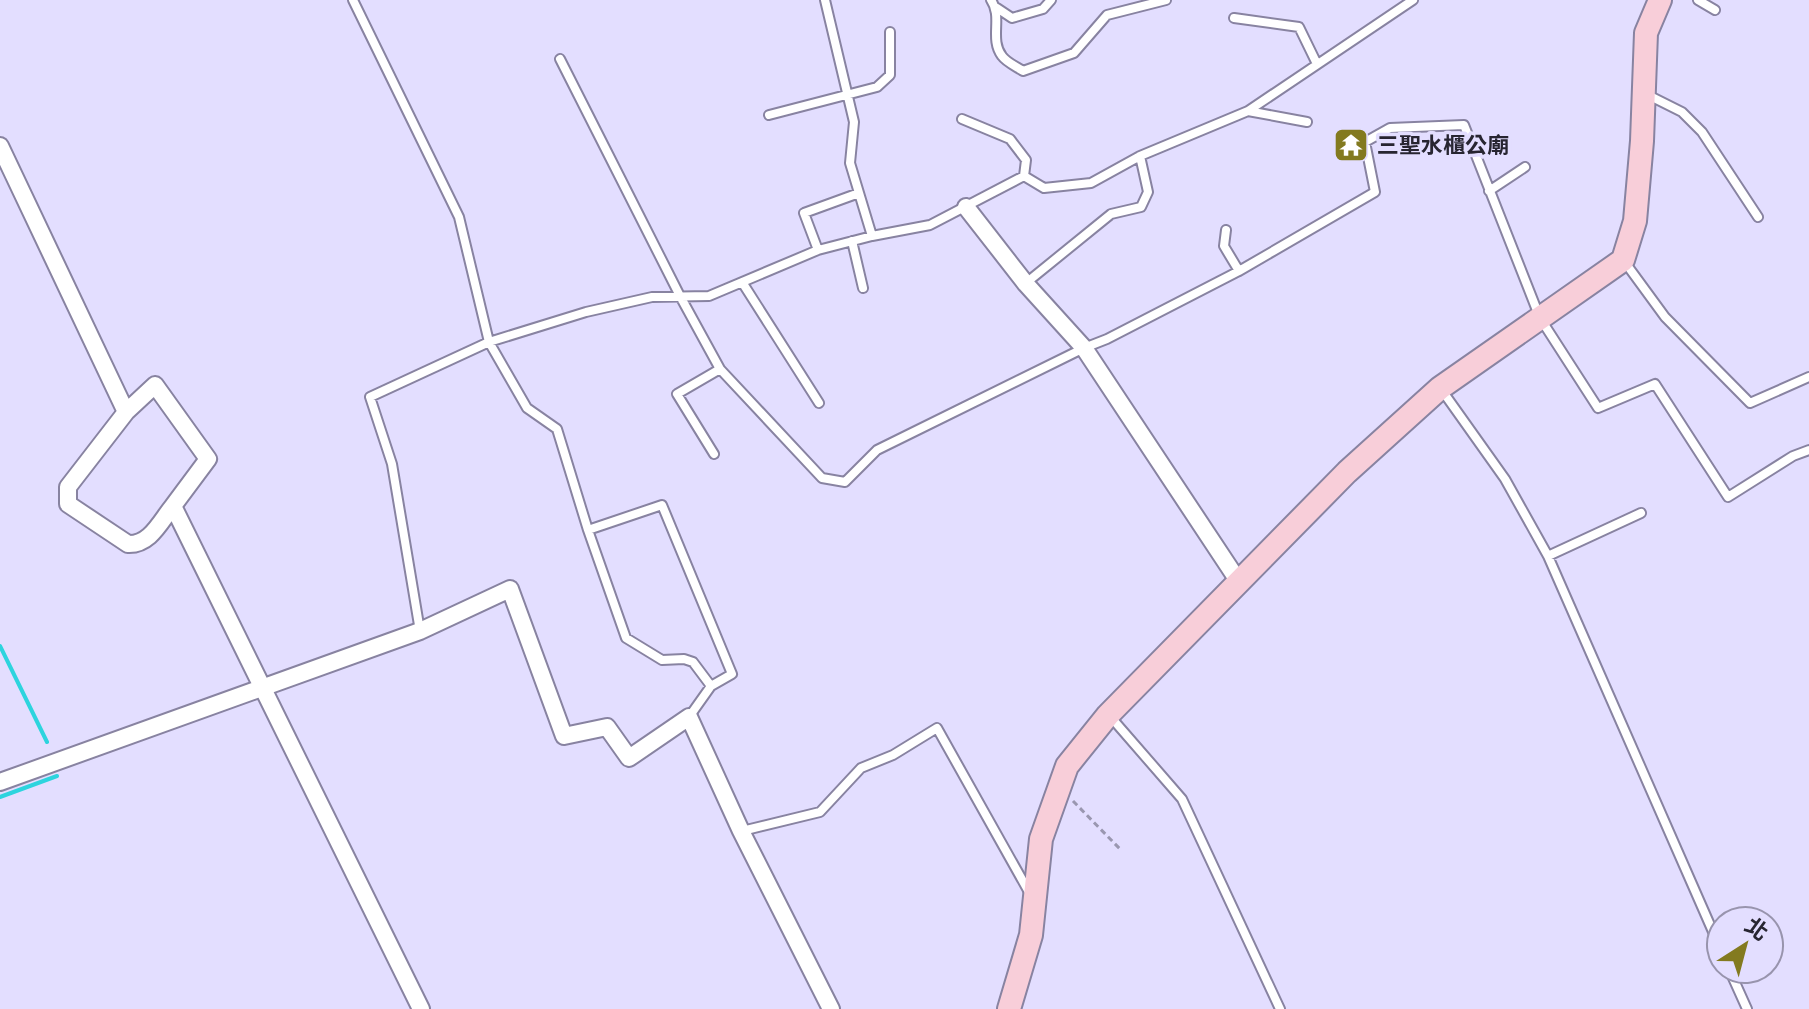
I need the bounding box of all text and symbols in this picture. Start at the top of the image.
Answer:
temple icon: 三聖水櫃公廟 [1332,126,1370,164]
place label: 三聖水櫃公廟 [1377,132,1509,159]
north arrow [1705,905,1785,985]
text: 北 [1740,912,1773,947]

